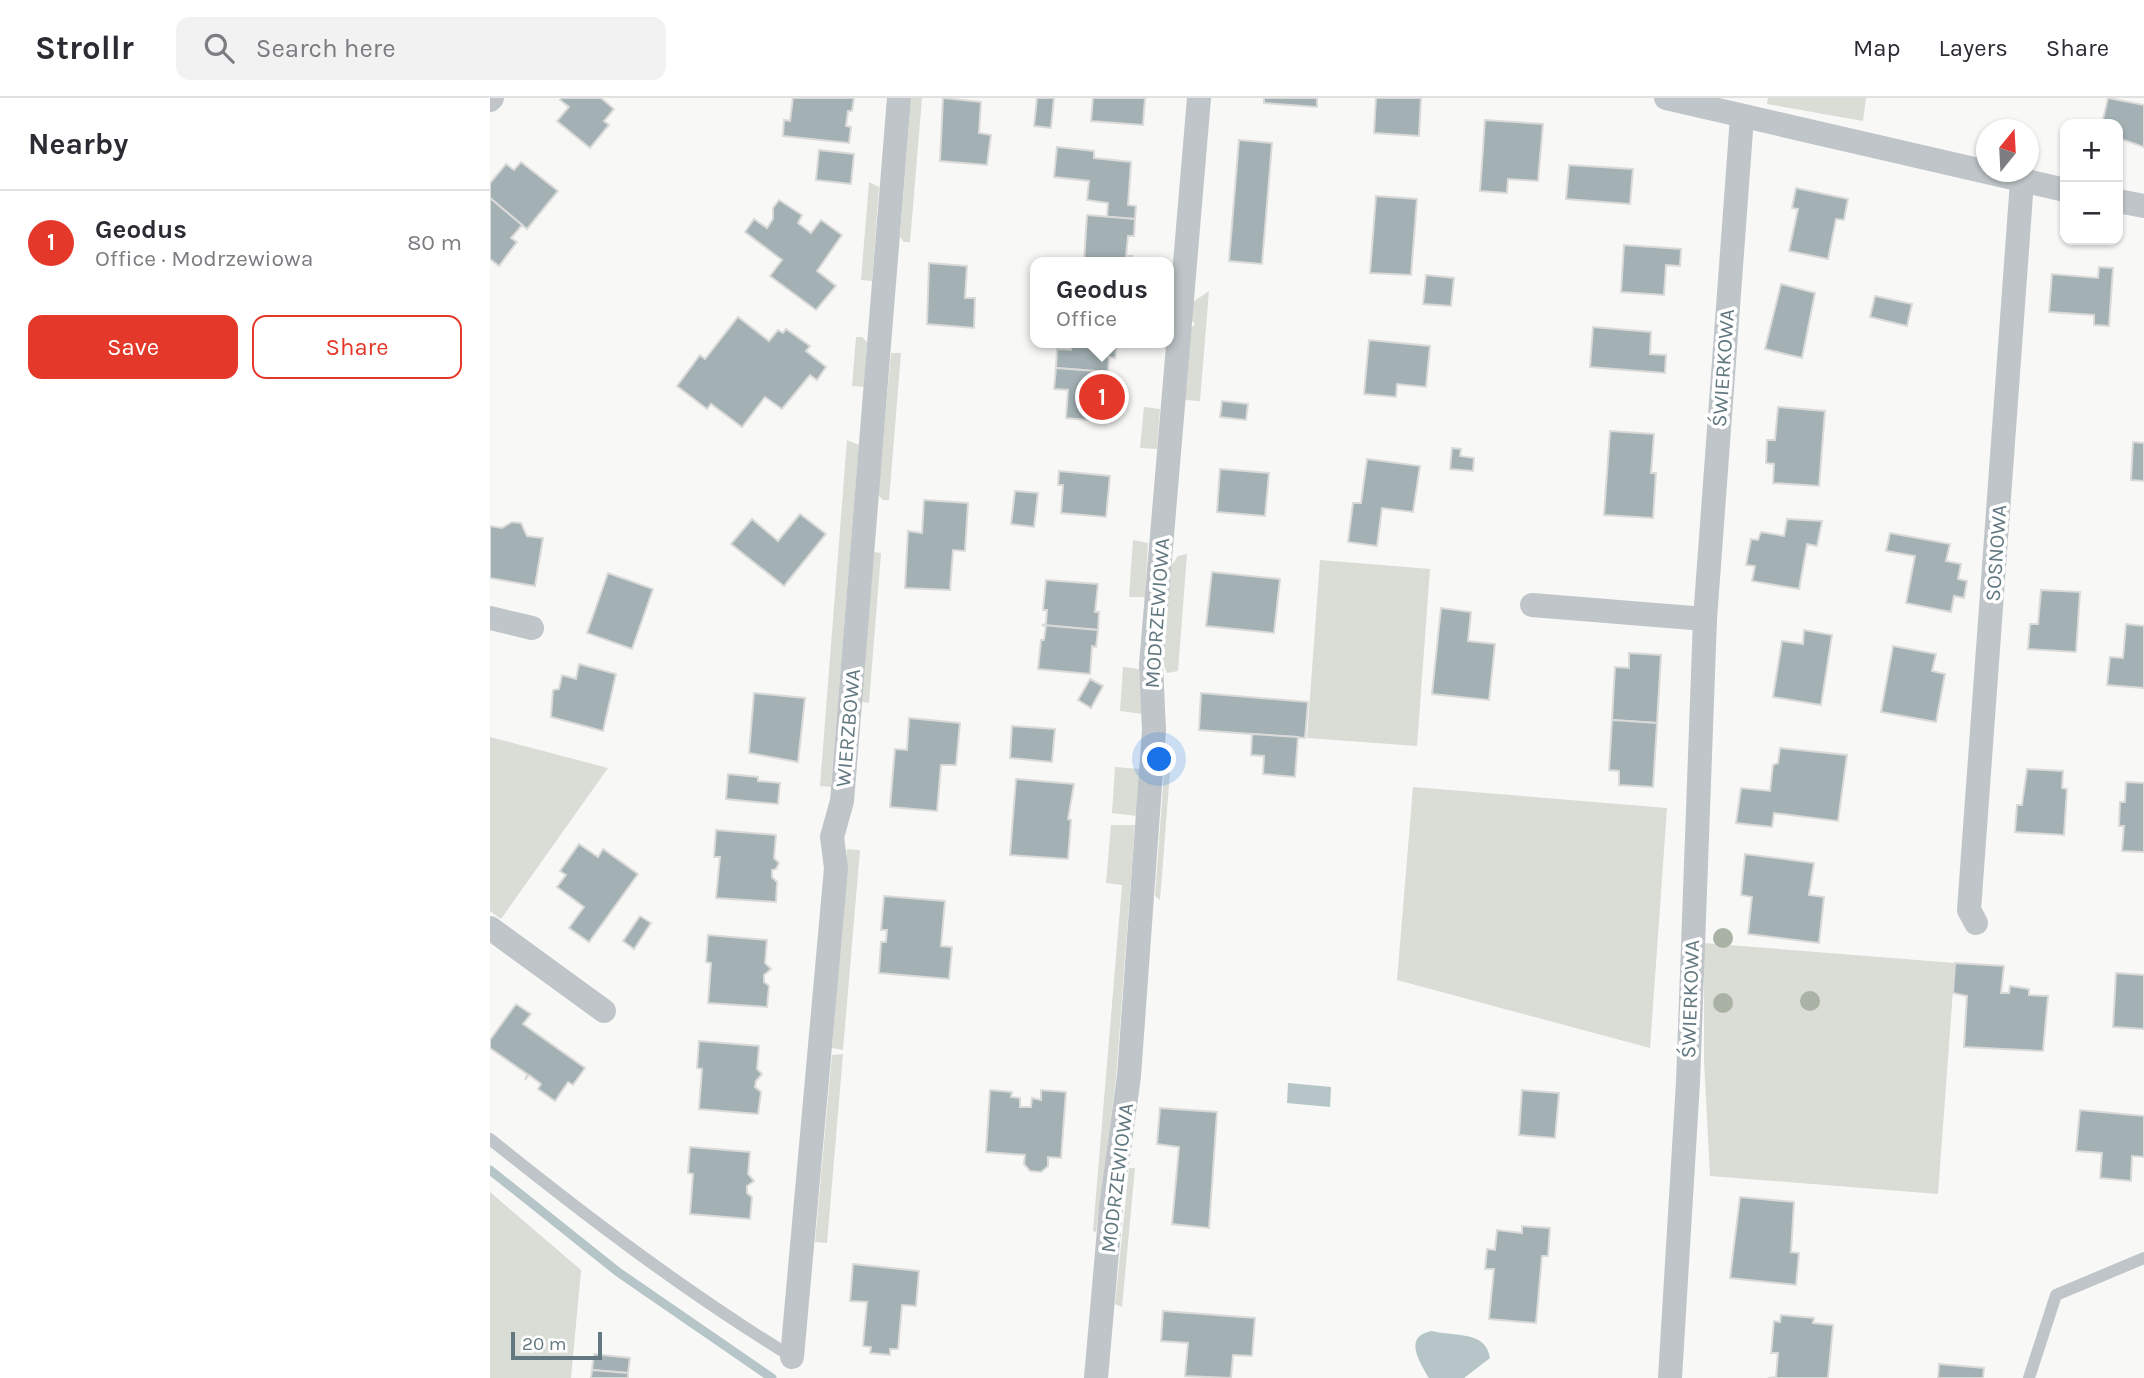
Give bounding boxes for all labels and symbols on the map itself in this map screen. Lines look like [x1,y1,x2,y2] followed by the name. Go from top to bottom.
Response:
[1976,119,2039,182] north arrow
[1707,308,1739,428] street label: ŚWIERKOWA
[1079,371,1125,423] pin: 1
[1981,504,2011,602] street label: SOSNOWA
[1140,537,1174,689] street label: MODRZEWIOWA
[831,668,865,788] street label: WIERZBOWA
[1142,742,1176,776] your location
[1676,939,1704,1059] street label: ŚWIERKOWA
[1096,1102,1138,1254] street label: MODRZEWIOWA
[511,1329,602,1361] scale bar

